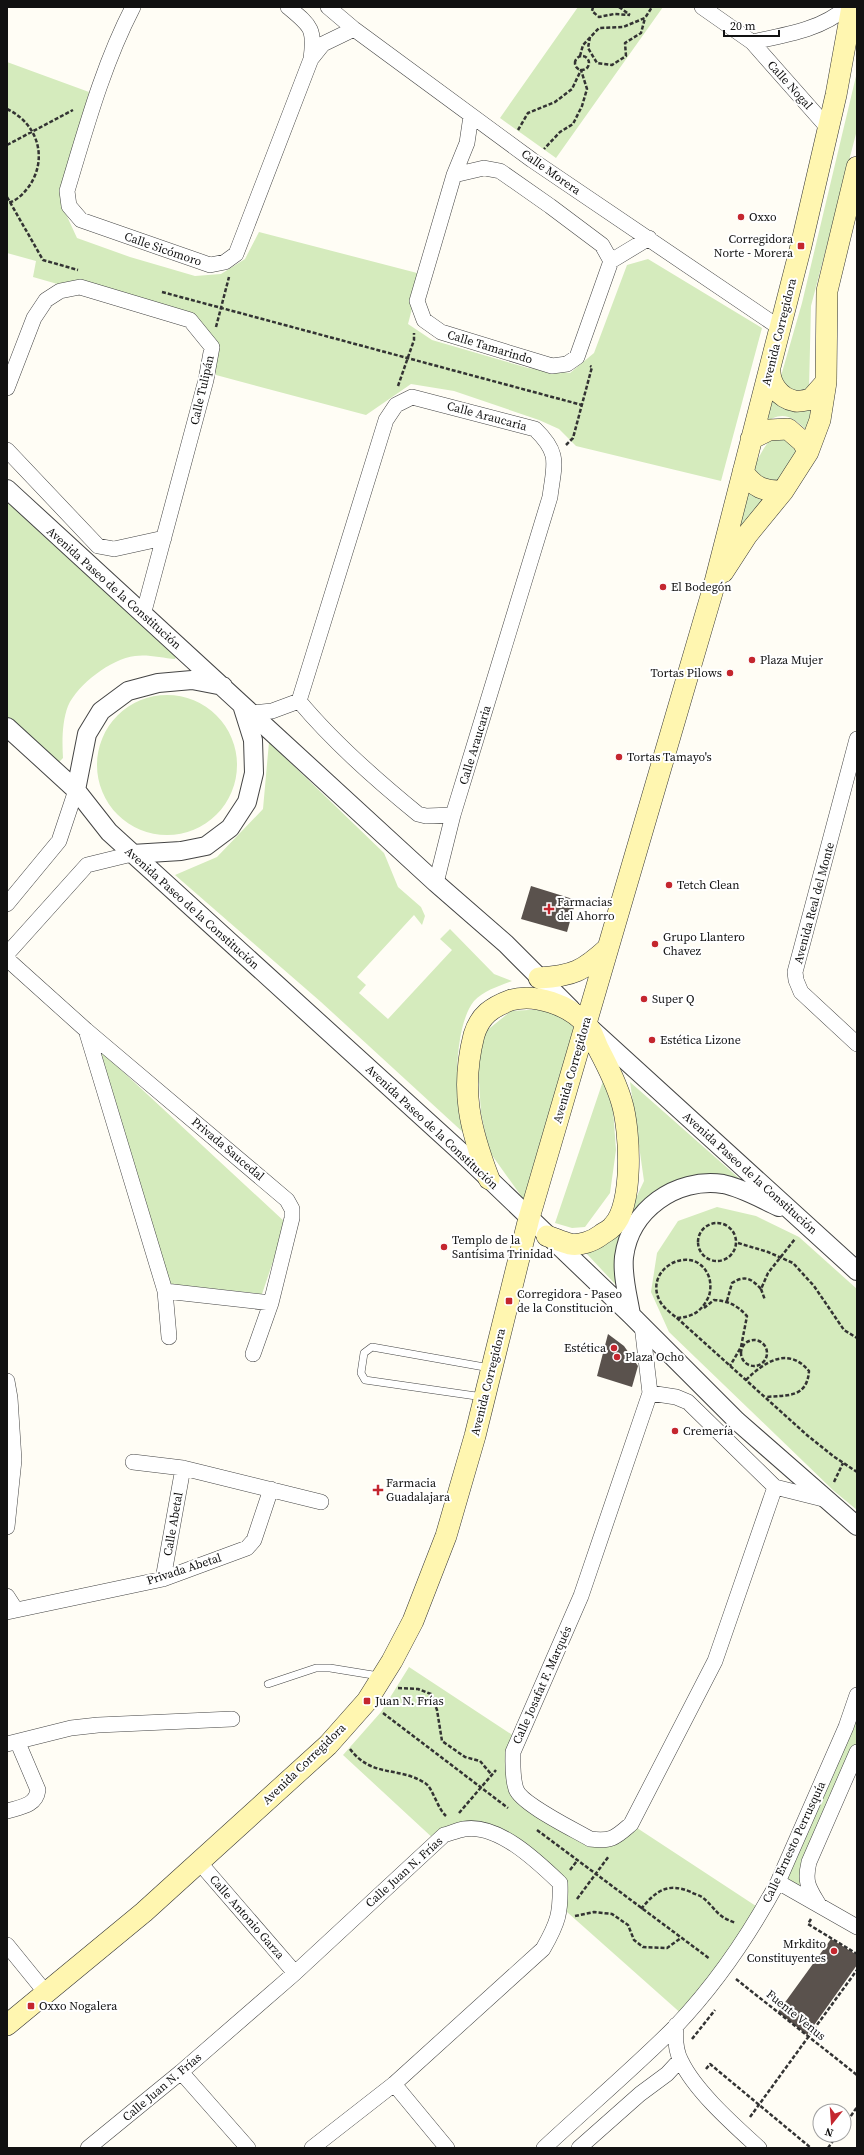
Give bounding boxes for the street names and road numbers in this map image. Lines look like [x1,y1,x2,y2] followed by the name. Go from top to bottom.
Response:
[764,57,817,113] street label: Calle Nogal
[518,146,585,199] street label: Calle Morera
[122,228,204,270] street label: Calle Sicómoro
[758,276,800,387] street label: Avenida Corregidora
[445,326,535,368] street label: Calle Tamarindo
[186,354,218,426] street label: Calle Tulipán
[445,398,530,435] street label: Calle Araucaria
[43,523,185,653] street label: Avenida Paseo de la Constitución
[455,702,495,787] street label: Calle Araucaria
[790,840,838,966] street label: Avenida Real del Monte
[121,843,263,973] street label: Avenida Paseo de la Constitución
[549,1014,595,1125] street label: Avenida Corregidora
[362,1061,502,1193] street label: Avenida Paseo de la Constitución
[679,1108,821,1238] street label: Avenida Paseo de la Constitución
[188,1114,268,1184] street label: Privada Saucedal
[467,1326,509,1437] street label: Avenida Corregidora
[160,1491,187,1557] street label: Calle Abetal
[145,1549,224,1589] street label: Privada Abetal
[509,1623,575,1747] street label: Calle Josafat F. Marqués
[259,1719,350,1808] street label: Avenida Corregidora
[759,1778,830,1905] street label: Calle Ernesto Perrusquía
[362,1833,446,1911] street label: Calle Juan N. Frías
[206,1872,289,1963] street label: Calle Antonio Garza
[763,1986,829,2044] street label: Fuente Venus
[119,2049,205,2125] street label: Calle Juan N. Frías

